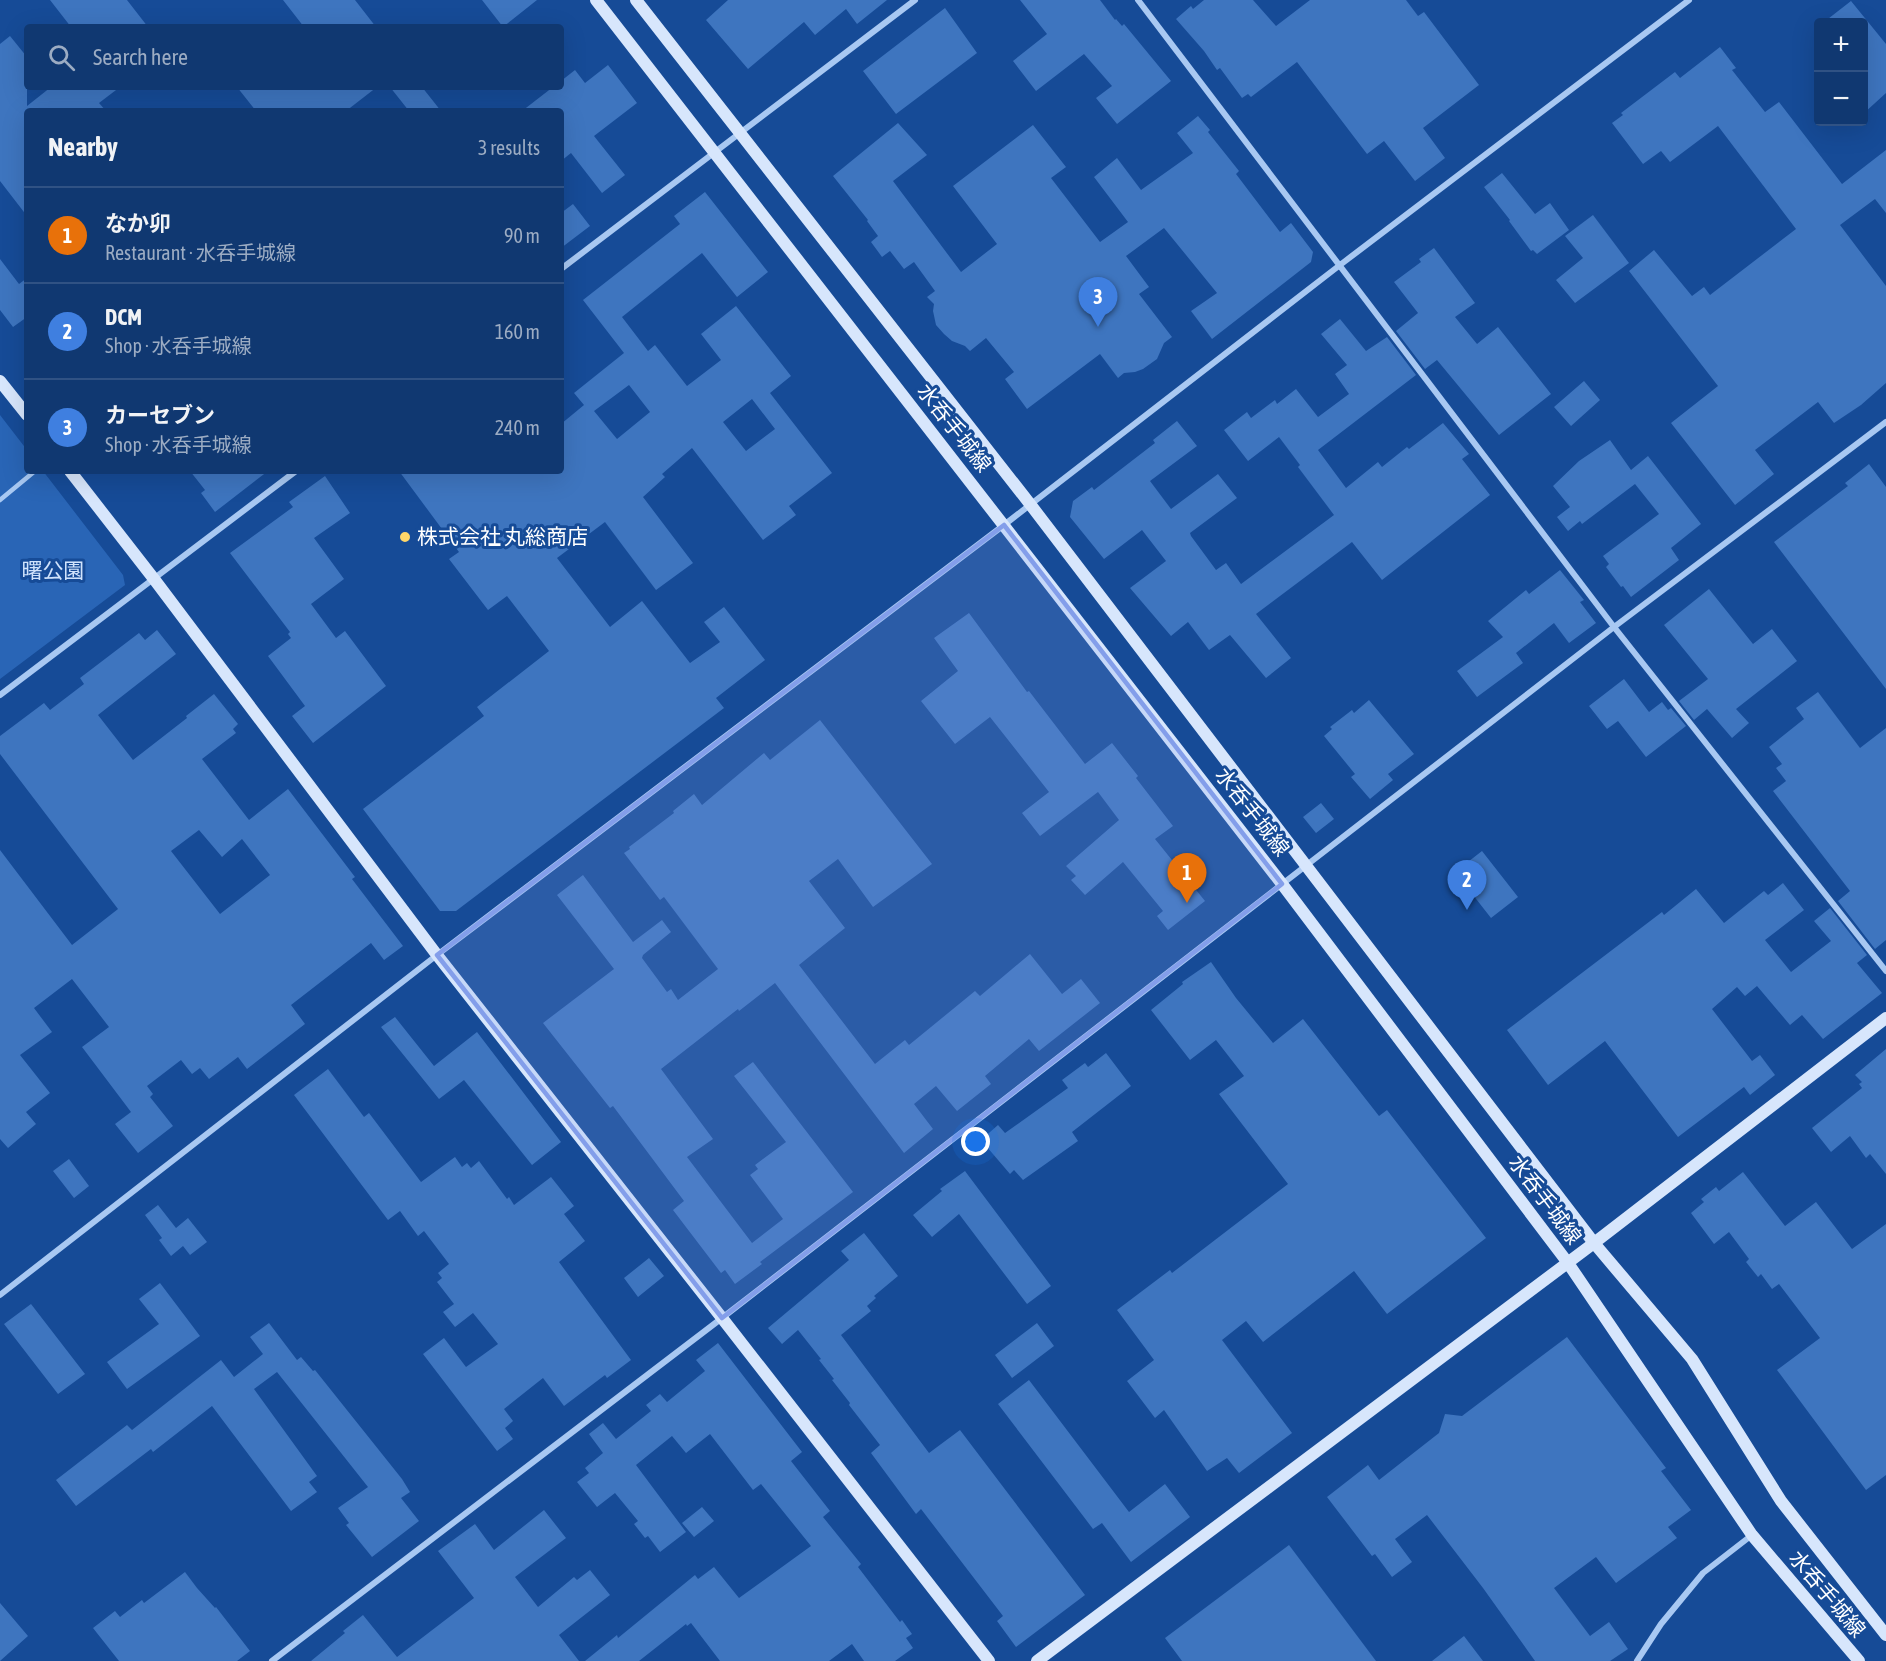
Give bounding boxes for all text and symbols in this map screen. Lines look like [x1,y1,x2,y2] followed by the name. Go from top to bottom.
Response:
[1814,18,1868,126] map controls
[1814,18,1868,72] button: +
[24,24,564,90] search box
[45,41,78,74] icon: search
[93,44,188,70] text: Search here
[1814,72,1868,126] button: −
[48,132,118,162] text: Nearby
[478,136,540,159] text: 3 results
[105,210,171,236] text: なか卯
[63,224,72,247] text: 1
[504,224,540,247] text: 90 m
[105,241,296,264] text: Restaurant · 水呑手城線
[1078,278,1118,327] pin: 3
[105,304,142,330] text: DCM
[63,320,72,343] text: 2
[495,320,540,343] text: 160 m
[105,334,252,357] text: Shop · 水呑手城線
[913,379,997,476] street label: 水呑手城線
[105,402,215,428] text: カーセブン
[63,416,72,439] text: 3
[495,416,540,439] text: 240 m
[105,433,252,456] text: Shop · 水呑手城線
[417,524,588,548] place label: 株式会社 丸総商店
[398,530,412,544] marker: 株式会社 丸総商店
[22,558,85,582] park label: 曙公園
[1211,763,1295,860] street label: 水呑手城線
[1168,854,1206,903] pin: 1
[1448,860,1486,910] pin: 2
[961,1127,990,1156] your location
[1505,1150,1587,1249] street label: 水呑手城線
[1785,1545,1871,1641] street label: 水呑手城線

